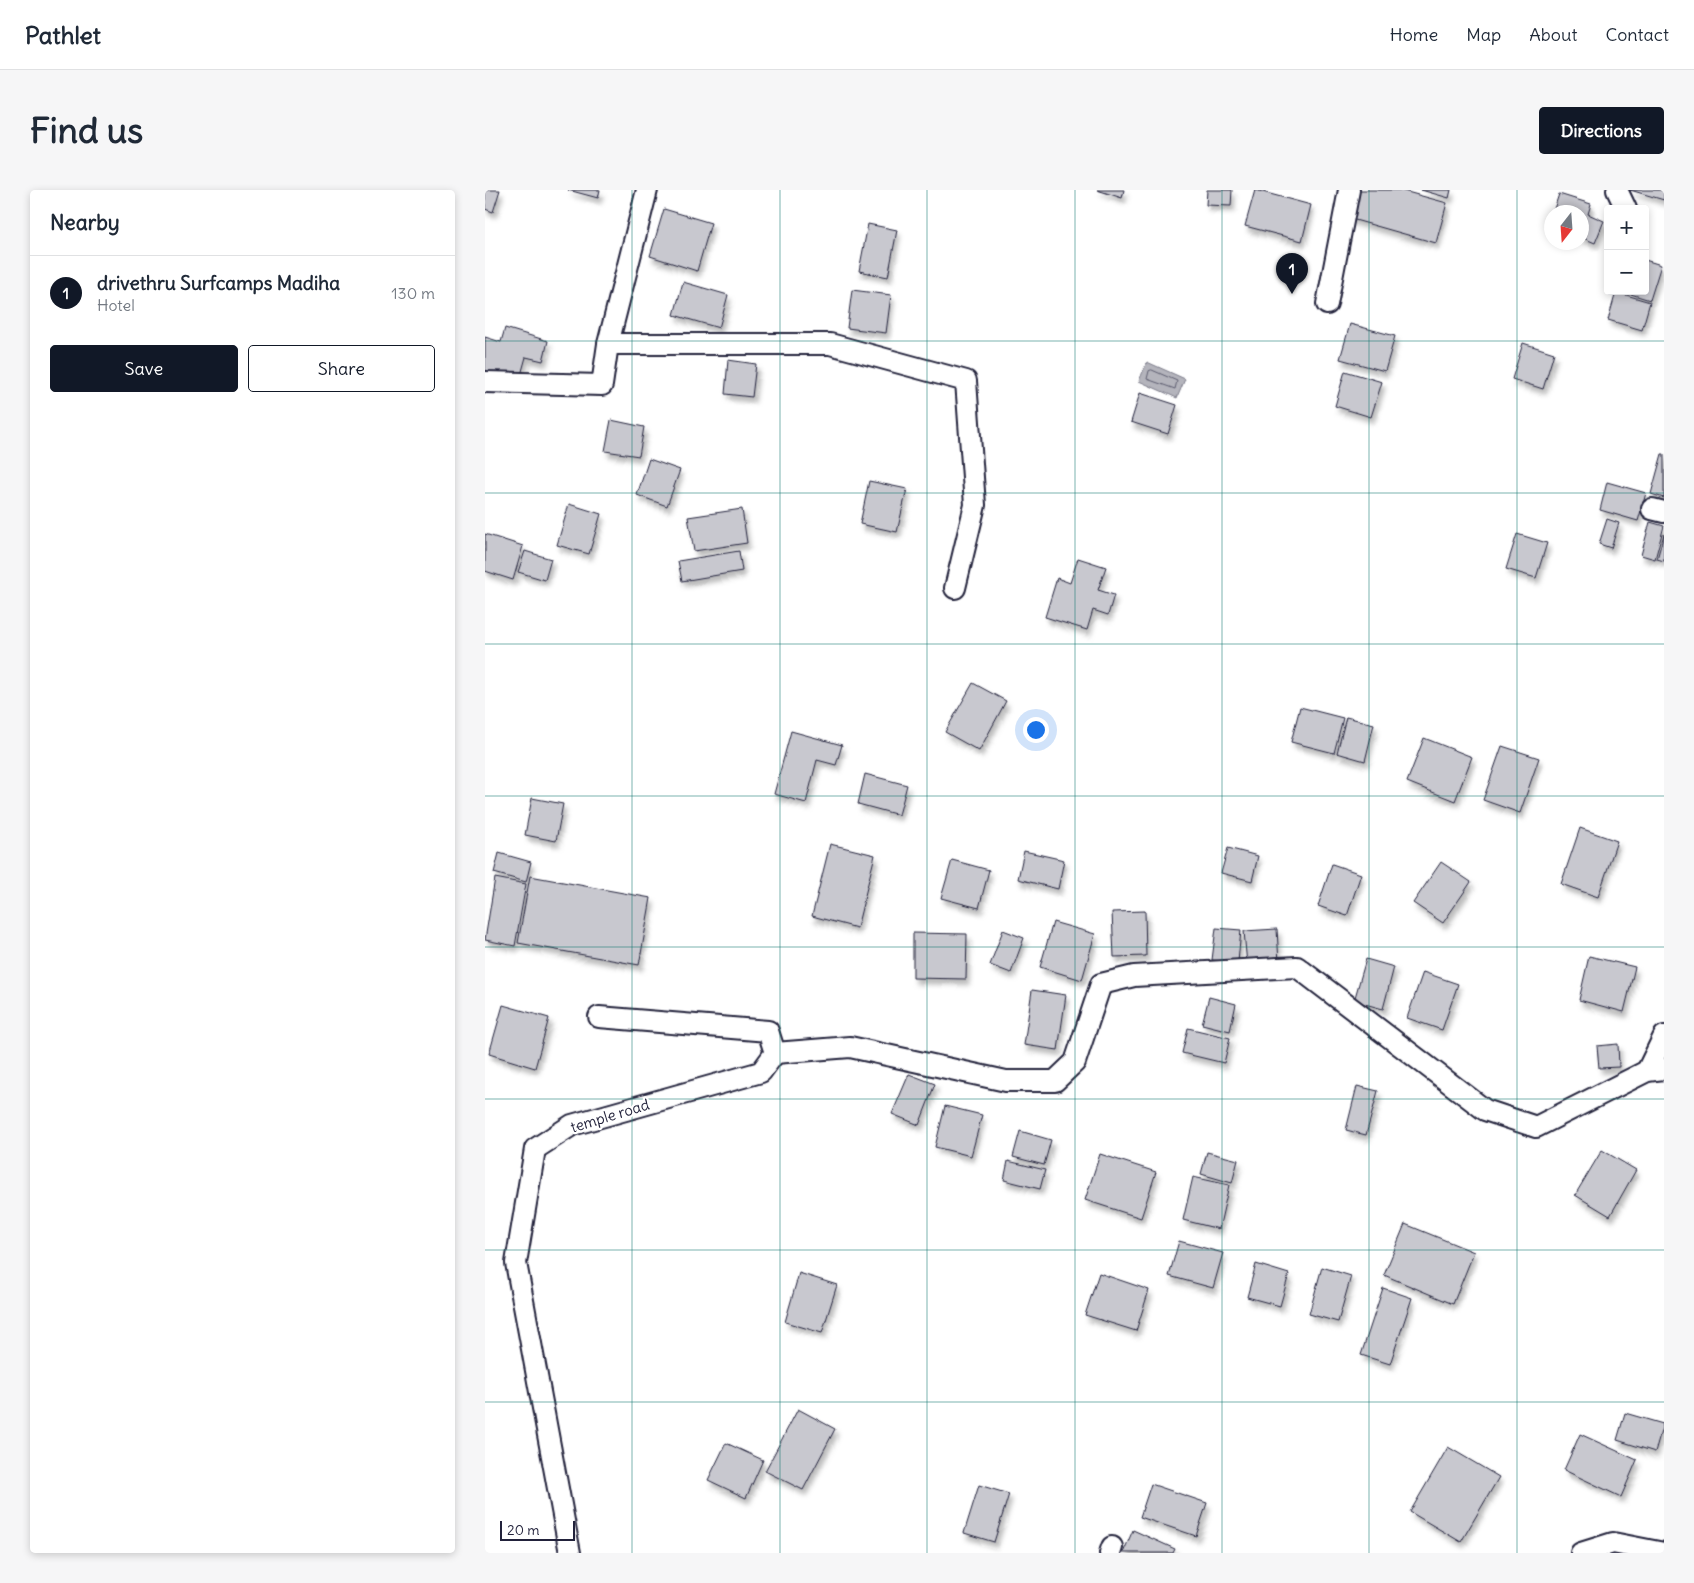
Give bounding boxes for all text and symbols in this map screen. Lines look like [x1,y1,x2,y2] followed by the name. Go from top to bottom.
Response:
[25,20,101,50] text: Pathlet
[1390,23,1438,46] text: Home
[1466,23,1501,46] text: Map
[1529,23,1577,46] text: About
[1605,23,1669,46] text: Contact
[1539,107,1664,154] button: Directions
[30,108,143,152] text: Find us
[1544,205,1589,250] north arrow
[1604,205,1649,295] map controls
[1604,205,1649,250] button: +
[50,209,120,236] text: Nearby
[1604,250,1649,295] button: −
[1276,253,1308,294] pin: 1
[97,271,340,295] text: drivethru Surfcamps Madiha
[63,283,69,303] text: 1
[391,283,435,303] text: 130 m
[97,295,135,315] text: Hotel
[50,345,238,392] button: Save
[248,345,435,392] button: Share
[1023,717,1049,743] your location
[568,1094,652,1137] street label: temple road
[500,1518,575,1541] scale bar
[507,1521,540,1539] text: 20 m

